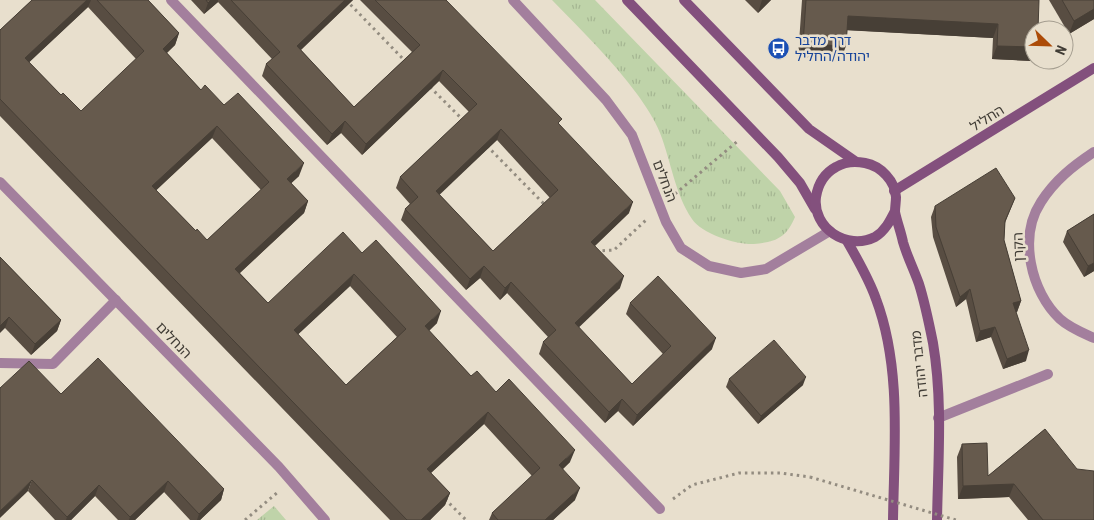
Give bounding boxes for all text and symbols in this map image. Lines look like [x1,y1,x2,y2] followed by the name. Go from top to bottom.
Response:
[1024,20,1074,70] north arrow
[795,32,870,64] place label: דרך מדבר יהודה/החליל
[767,36,791,60] bus stop icon: דרך מדבר יהודה/החליל
[1052,43,1070,57] text: N
[967,101,1007,135] street label: החליל
[650,158,680,204] street label: הנחלים
[1009,232,1027,262] street label: הקרן
[153,319,195,361] street label: הנחלים
[908,330,930,398] street label: מדבר יהודה

